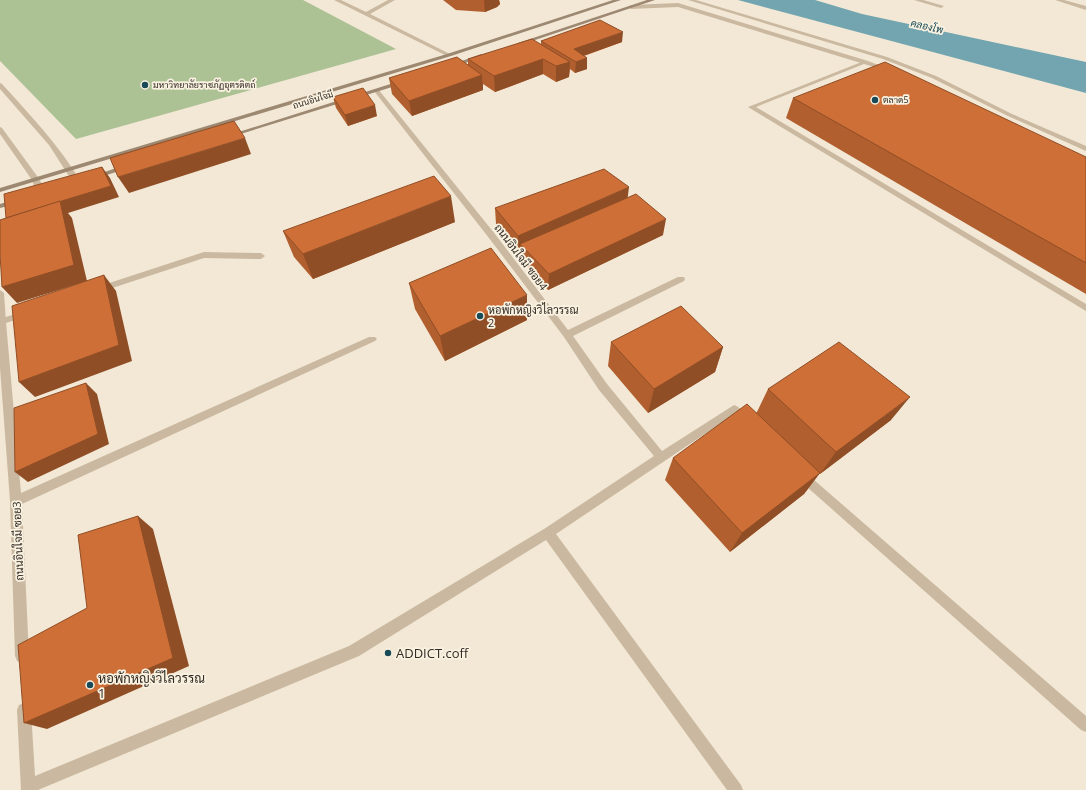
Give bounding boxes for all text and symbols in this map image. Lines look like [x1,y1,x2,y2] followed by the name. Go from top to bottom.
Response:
[909,15,946,37] water label: คลองโพ
[153,78,255,91] place label: มหาวิทยาลัยราชภัฏอุตรดิตถ์
[140,80,150,90] marker: มหาวิทยาลัยราชภัฏอุตรดิตถ์
[291,87,335,112] street label: ถนนอินใจมี
[883,93,909,106] place label: ตลาด5
[870,95,880,105] marker: ตลาด5
[491,220,552,294] street label: ถนนอินใจมี ซอย4
[488,302,579,330] place label: หอพักหญิงวิไลวรรณ 2
[475,311,485,321] marker: หอพักหญิงวิไลวรรณ 2
[9,501,26,581] street label: ถนนอินใจมี ซอย3
[396,644,470,662] place label: ADDICT.coff
[383,648,393,658] marker: ADDICT.coff
[98,669,205,702] place label: หอพักหญิงวิไลวรรณ 1
[85,680,95,690] marker: หอพักหญิงวิไลวรรณ 1

